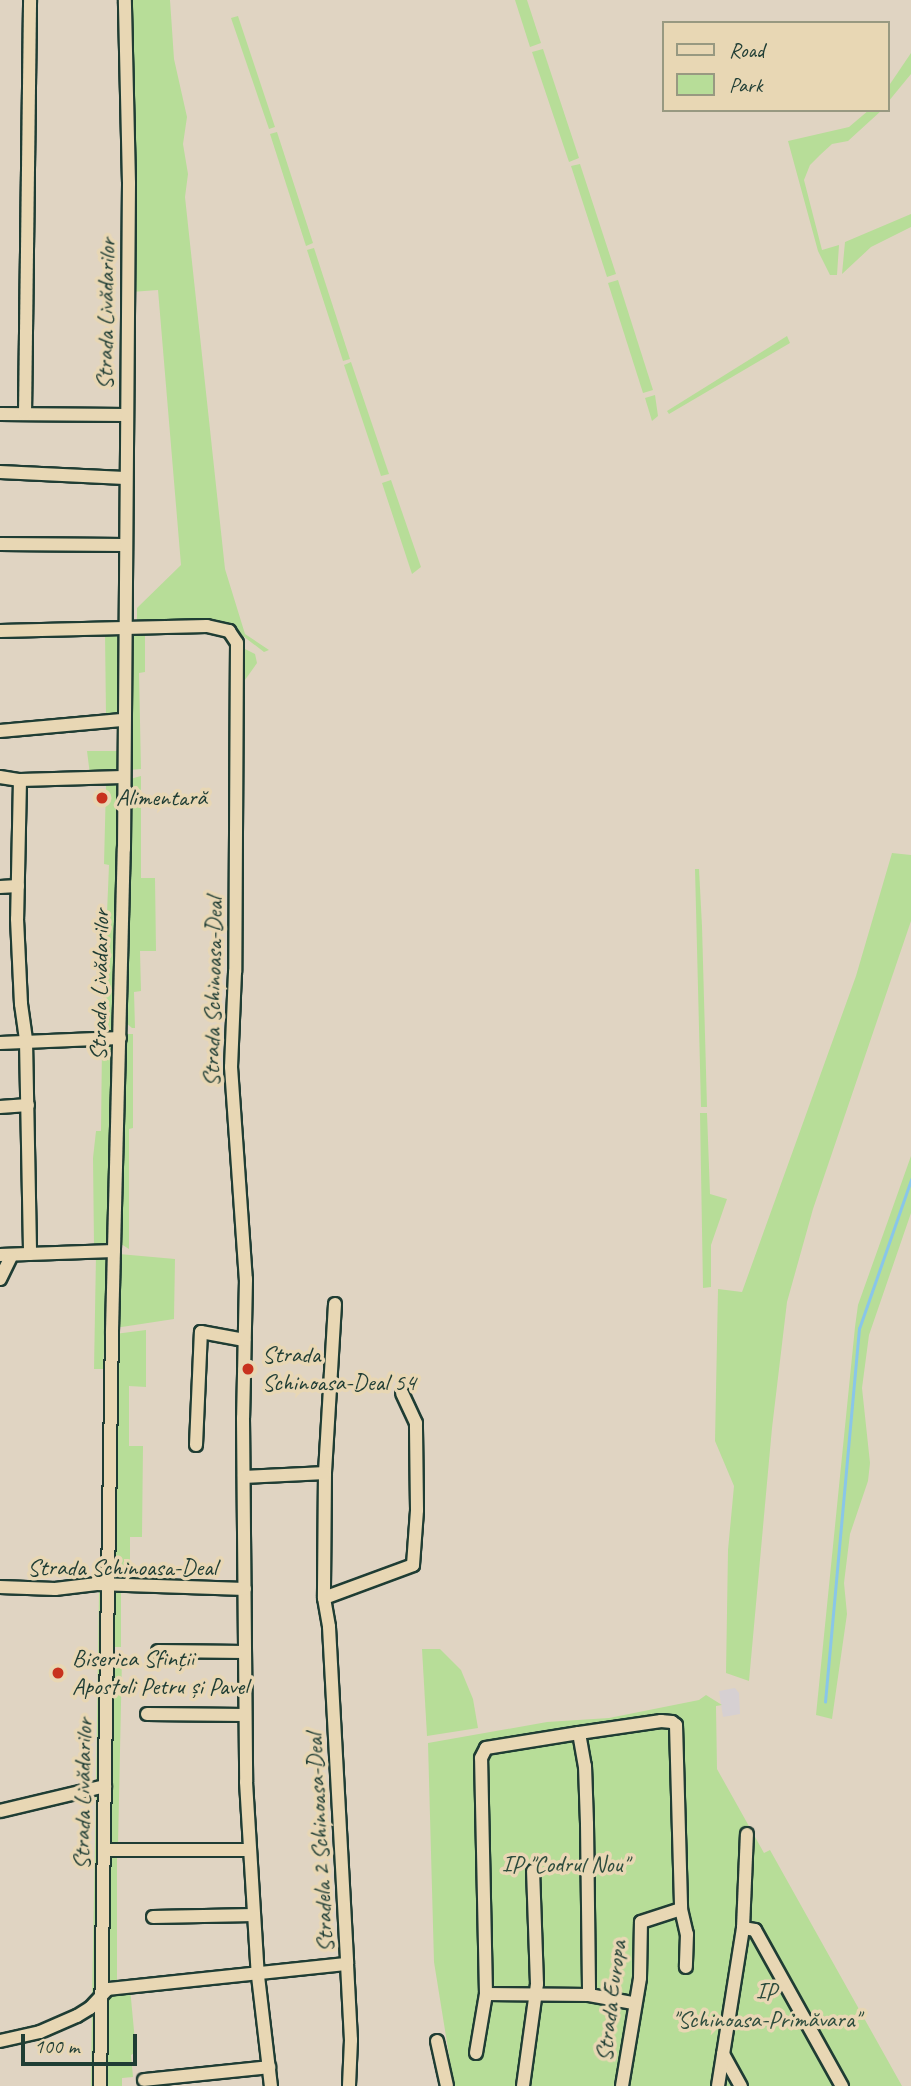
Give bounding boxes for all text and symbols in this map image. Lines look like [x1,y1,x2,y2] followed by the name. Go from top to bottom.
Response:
[662,21,890,112] legend
[729,37,764,63] text: Road
[729,72,762,98] text: Park
[90,238,122,390] street label: Strada Livădarilor
[116,784,207,812] place label: Alimentară
[94,790,110,806] marker: Alimentară
[197,897,229,1087] street label: Strada Schinoasa-Deal
[84,909,116,1061] street label: Strada Livădarilor
[262,1341,416,1397] place label: Strada Schinoasa-Deal 54
[240,1361,256,1377] marker: Strada Schinoasa-Deal 54
[27,1554,217,1582] street label: Strada Schinoasa-Deal
[72,1645,249,1701] place label: Biserica Sfinții Apostoli Petru și Pavel
[50,1665,66,1681] marker: Biserica Sfinții Apostoli Petru și Pavel
[67,1718,99,1870] street label: Strada Livădarilor
[300,1733,340,1953] street label: Stradela 2 Schinoasa-Deal
[502,1851,628,1879] park label: IP "Codrul Nou"
[589,1939,633,2063] street label: Strada Europa
[672,1978,860,2034] park label: IP "Schinoasa-Primăvara"
[24,2020,140,2064] scale bar
[34,2033,79,2059] text: 100 m

